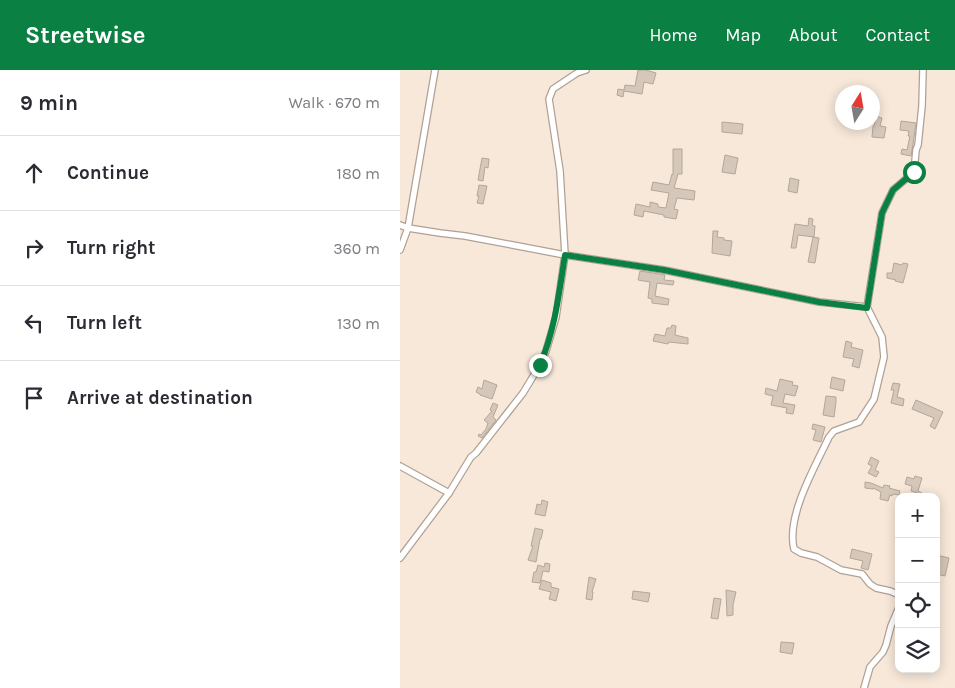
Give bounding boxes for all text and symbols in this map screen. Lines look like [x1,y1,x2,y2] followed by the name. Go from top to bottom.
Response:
[25,21,146,49] text: Streetwise
[649,24,697,46] text: Home
[725,24,761,46] text: Map
[789,24,838,46] text: About
[866,24,930,46] text: Contact
[835,85,880,130] north arrow
[20,91,78,115] text: 9 min
[289,93,380,112] text: Walk · 670 m
[20,159,48,187] icon: ahead
[903,161,926,184] route start
[67,162,149,184] text: Continue
[337,164,380,183] text: 180 m
[20,234,48,262] icon: right
[67,237,156,259] text: Turn right
[333,239,380,258] text: 360 m
[20,309,48,337] icon: left
[67,312,142,334] text: Turn left
[337,314,380,333] text: 130 m
[529,354,552,377] route end
[20,384,48,412] icon: arrive
[67,387,253,409] text: Arrive at destination
[895,493,940,673] map controls
[895,493,940,538] button: +
[895,538,940,583] button: −
[895,583,940,628] button: locate
[895,628,940,673] button: layers

